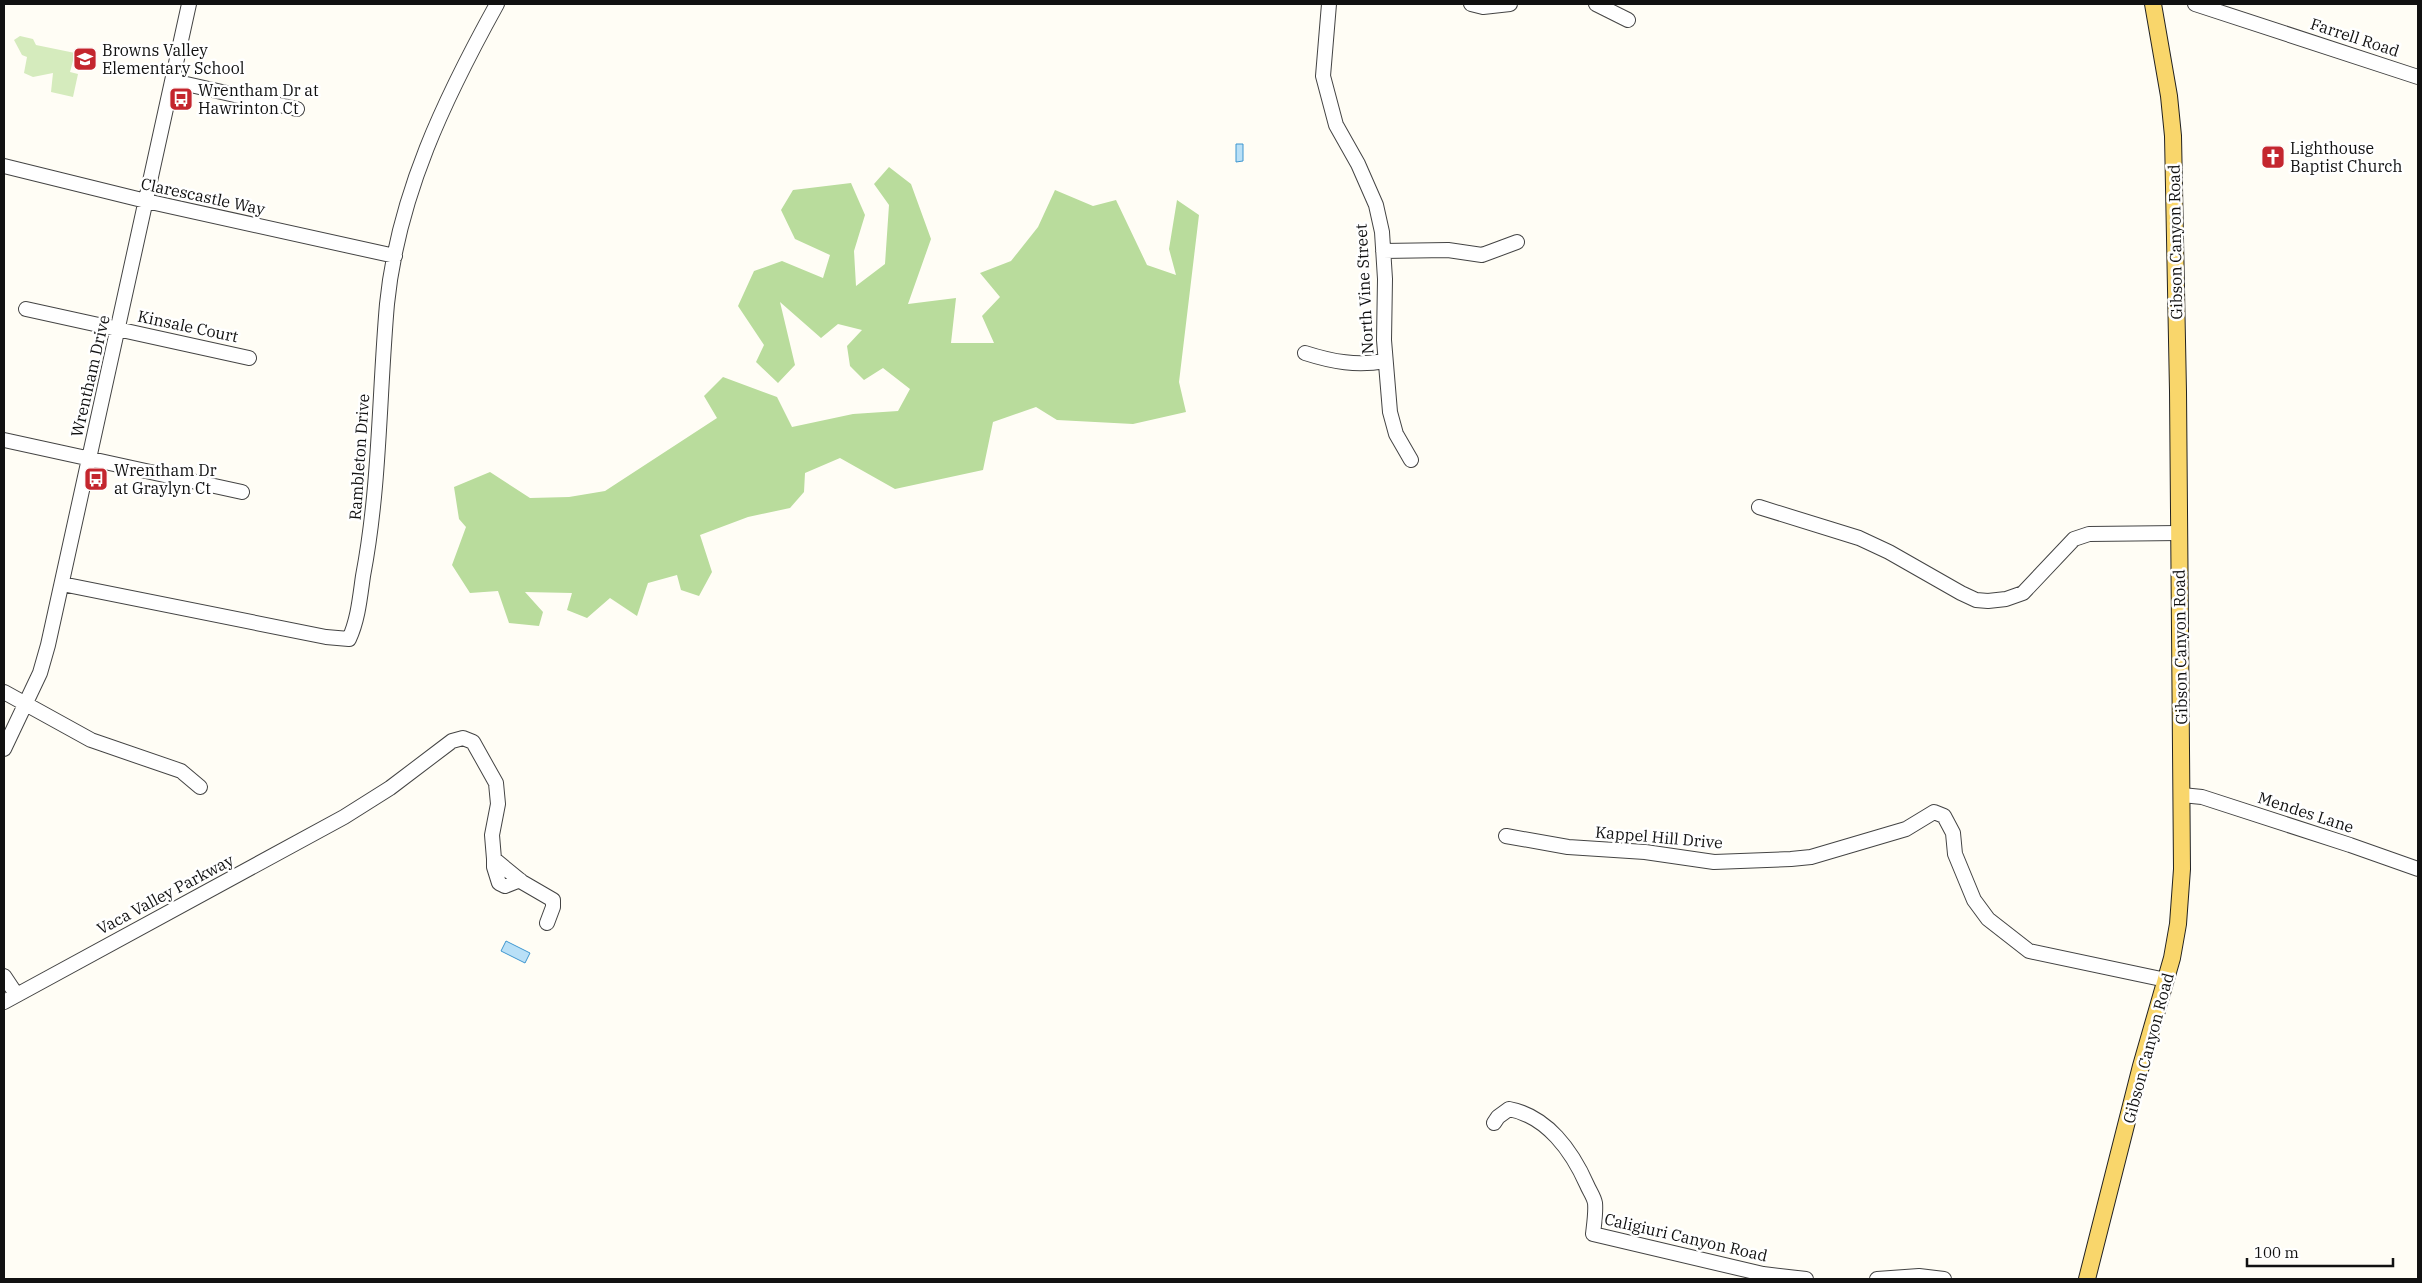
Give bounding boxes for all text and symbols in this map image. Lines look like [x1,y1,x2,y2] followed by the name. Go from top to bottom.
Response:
[2308,13,2402,61] street label: Farrell Road
[102,40,245,78] place label: Browns Valley Elementary School
[72,46,98,72] school or university icon: Browns Valley Elementary School
[198,80,319,118] place label: Wrentham Dr at Hawrinton Ct
[168,86,194,112] bus stop icon: Wrentham Dr at Hawrinton Ct
[2290,138,2403,176] place label: Lighthouse Baptist Church
[2260,144,2286,170] church icon: Lighthouse Baptist Church
[2164,164,2186,320] street label: Gibson Canyon Road
[139,173,267,219] street label: Clarescastle Way
[1351,223,1377,355] street label: North Vine Street
[136,306,240,346] street label: Kinsale Court
[66,313,114,439] street label: Wrentham Drive
[345,393,373,521] street label: Rambleton Drive
[114,460,217,498] place label: Wrentham Dr at Graylyn Ct
[83,466,109,492] bus stop icon: Wrentham Dr at Graylyn Ct
[2169,569,2191,725] street label: Gibson Canyon Road
[2256,787,2356,837] street label: Mendes Lane
[1594,821,1724,853] street label: Kappel Hill Drive
[93,849,237,939] street label: Vaca Valley Parkway
[2118,970,2178,1126] street label: Gibson Canyon Road
[1602,1208,1770,1266] street label: Caligiuri Canyon Road
[2247,1236,2393,1268] scale bar
[2254,1243,2299,1262] text: 100 m

